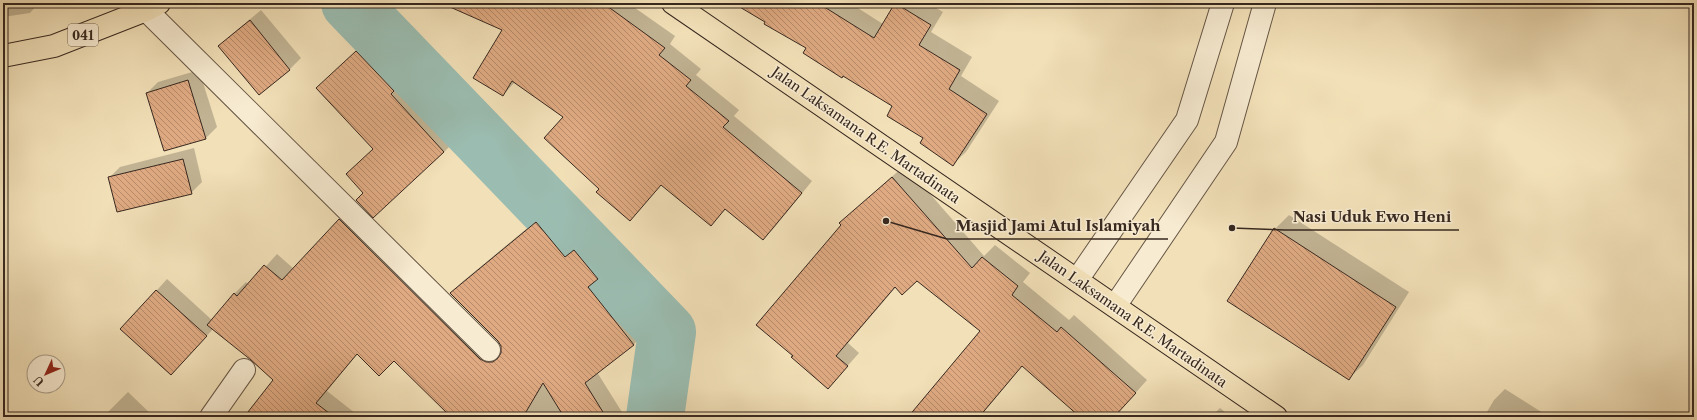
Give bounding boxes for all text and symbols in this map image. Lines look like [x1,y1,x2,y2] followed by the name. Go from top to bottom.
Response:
[68,24,98,46] road number: 041
[766,62,964,208] street label: Jalan Laksamana R.E. Martadinata
[1285,203,1459,230] callout: Nasi Uduk Ewo Heni
[1293,207,1452,226] text: Nasi Uduk Ewo Heni
[947,212,1168,239] callout: Masjid Jami Atul Islamiyah
[955,216,1161,235] text: Masjid Jami Atul Islamiyah
[1033,246,1231,392] street label: Jalan Laksamana R.E. Martadinata
[26,354,66,394] north arrow
[31,373,47,389] text: U

